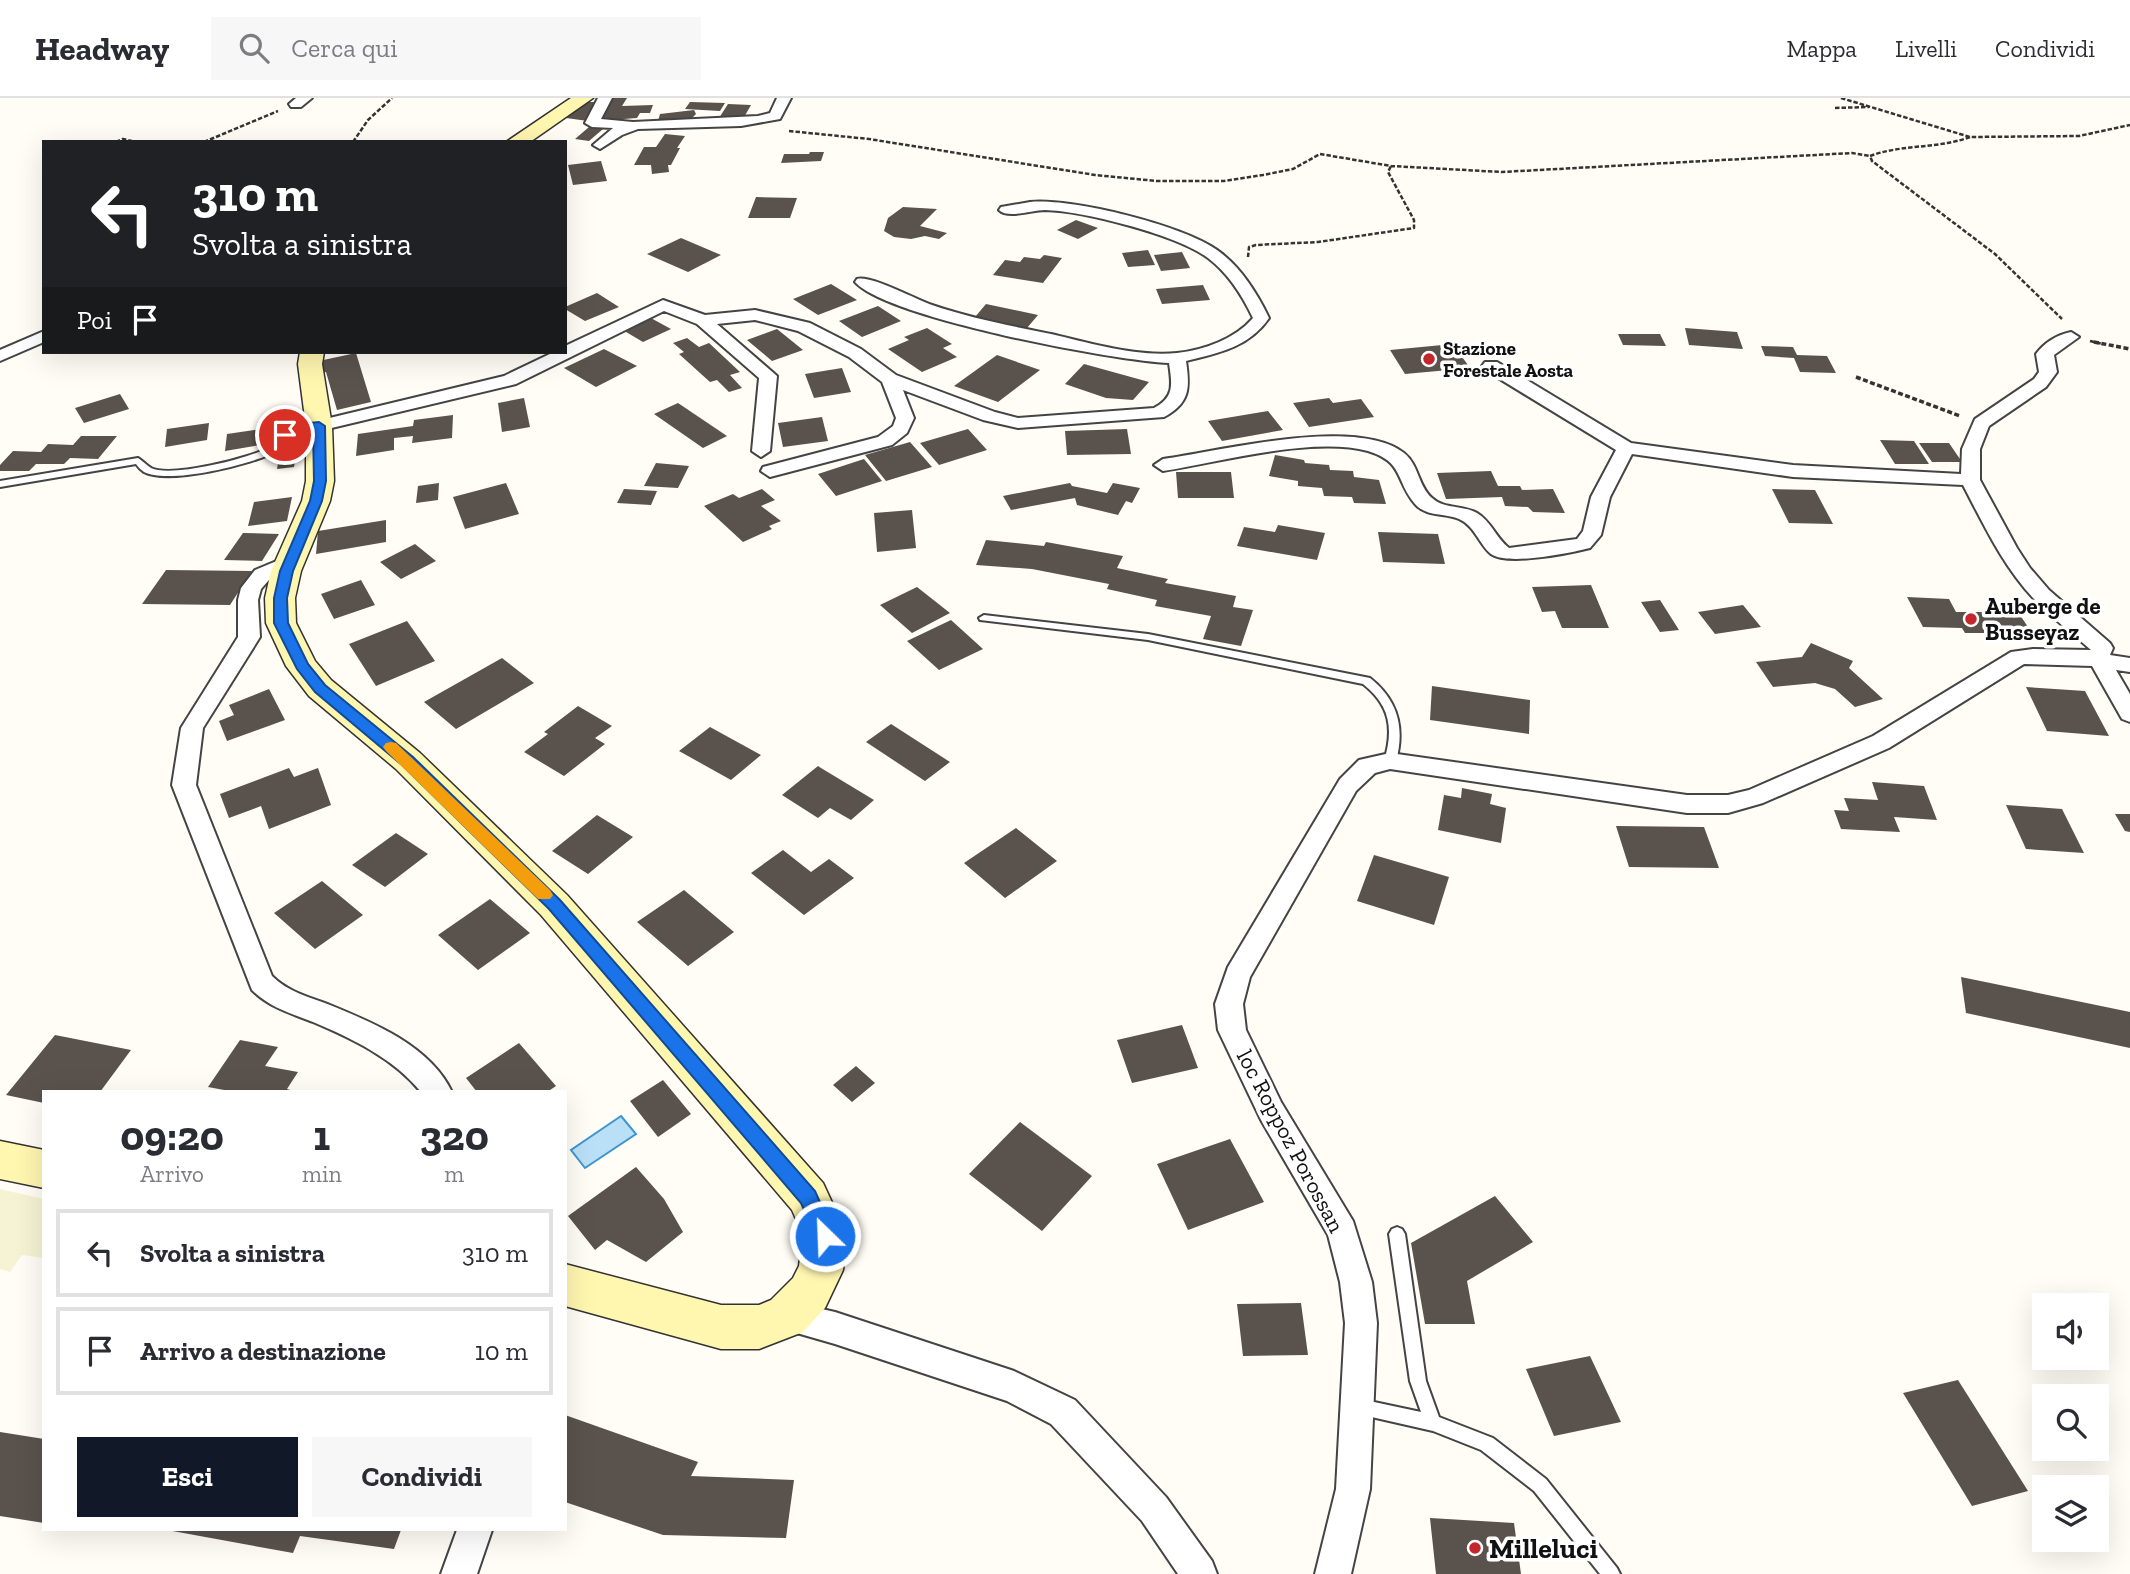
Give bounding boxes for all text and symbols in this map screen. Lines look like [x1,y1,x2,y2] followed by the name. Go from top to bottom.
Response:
[211,17,701,80] search box
[35,29,169,68] text: Headway
[235,29,273,67] icon: search
[291,32,397,64] text: Cerca qui
[1786,34,1857,63] text: Mappa
[1895,34,1957,63] text: Livelli
[1995,34,2095,63] text: Condividi
[192,165,318,224] text: 310 m
[77,168,168,259] icon: left
[192,225,412,263] text: Svolta a sinistra
[126,301,164,339] icon: arrive
[77,304,112,336] text: Poi
[1443,337,1574,382] place label: Stazione Forestale Aosta
[1421,351,1437,367] marker: Stazione Forestale Aosta
[255,405,315,465] pin
[266,416,304,454] icon: arrive
[1985,592,2101,646] place label: Auberge de Busseyaz
[1963,611,1979,627] marker: Auberge de Busseyaz
[1231,1045,1351,1237] street label: loc Roppoz Porossan
[120,1110,224,1161] text: 09:20
[313,1110,330,1161] text: 1
[420,1110,489,1161] text: 320
[140,1160,204,1188] text: Arrivo
[302,1160,342,1188] text: min
[444,1160,464,1188] text: m
[788,1199,862,1273] position arrow
[81,1234,119,1272] icon: left
[140,1237,325,1269] text: Svolta a sinistra
[462,1237,528,1269] text: 310 m
[2032,1293,2109,1552] map controls
[2032,1293,2109,1370] button: sound
[81,1332,119,1370] icon: arrive
[140,1335,386,1367] text: Arrivo a destinazione
[475,1335,528,1367] text: 10 m
[2032,1384,2109,1461] button: search
[77,1437,298,1517] button: Esci
[312,1437,532,1517] button: Condividi
[2032,1475,2109,1552] button: layers
[1489,1532,1598,1565] place label: Milleluci
[1467,1540,1483,1556] marker: Milleluci

